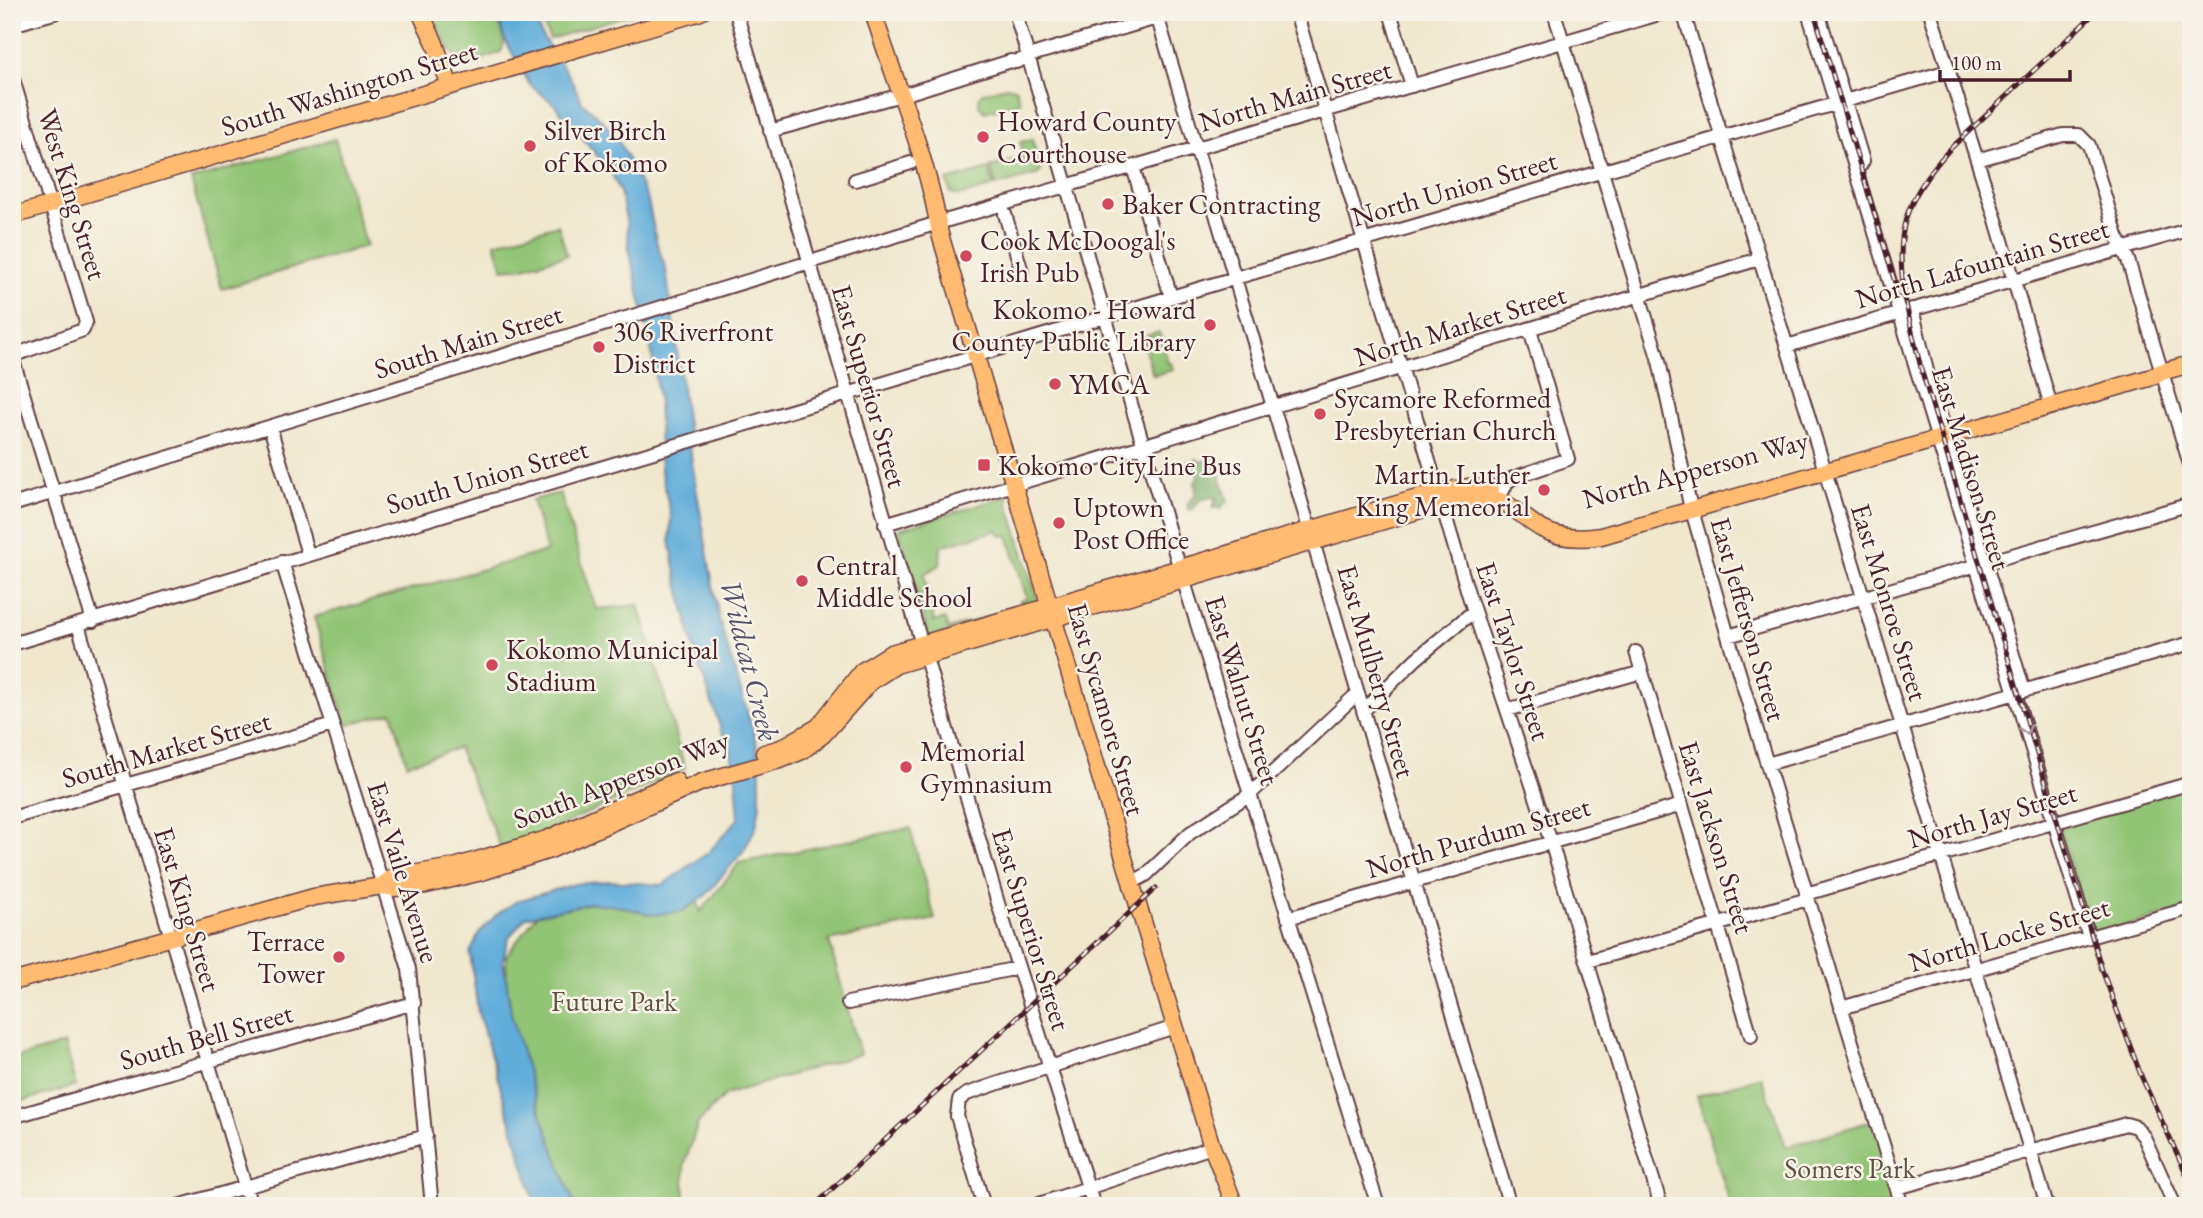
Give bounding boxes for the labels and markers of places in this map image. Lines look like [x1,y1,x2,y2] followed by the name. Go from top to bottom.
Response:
[997,103,1177,171] place label: Howard County Courthouse
[544,112,668,180] place label: Silver Birch of Kokomo
[975,129,991,145] marker: Howard County Courthouse
[522,138,538,154] marker: Silver Birch of Kokomo
[1122,186,1321,222] place label: Baker Contracting
[1100,196,1116,212] marker: Baker Contracting
[980,222,1176,290] place label: Cook McDoogal's Irish Pub
[958,248,974,264] marker: Cook McDoogal's Irish Pub
[952,291,1197,359] place label: Kokomo - Howard County Public Library
[613,313,773,381] place label: 306 Riverfront District
[1202,317,1218,333] marker: Kokomo - Howard County Public Library
[591,339,607,355] marker: 306 Riverfront District
[1069,366,1150,402] place label: YMCA
[1047,376,1063,392] marker: YMCA
[1334,380,1556,448] place label: Sycamore Reformed Presbyterian Church
[1312,406,1328,422] marker: Sycamore Reformed Presbyterian Church
[998,447,1241,483] place label: Kokomo CityLine Bus
[1356,456,1531,524] place label: Martin Luther King Memeorial
[976,457,992,473] marker: Kokomo CityLine Bus
[1536,482,1552,498] marker: Martin Luther King Memeorial
[1073,489,1189,557] place label: Uptown Post Office
[1051,515,1067,531] marker: Uptown Post Office
[816,547,973,615] place label: Central Middle School
[794,573,810,589] marker: Central Middle School
[506,631,719,699] place label: Kokomo Municipal Stadium
[484,657,500,673] marker: Kokomo Municipal Stadium
[920,733,1053,801] place label: Memorial Gymnasium
[898,759,914,775] marker: Memorial Gymnasium
[247,923,326,991] place label: Terrace Tower
[331,949,347,965] marker: Terrace Tower

